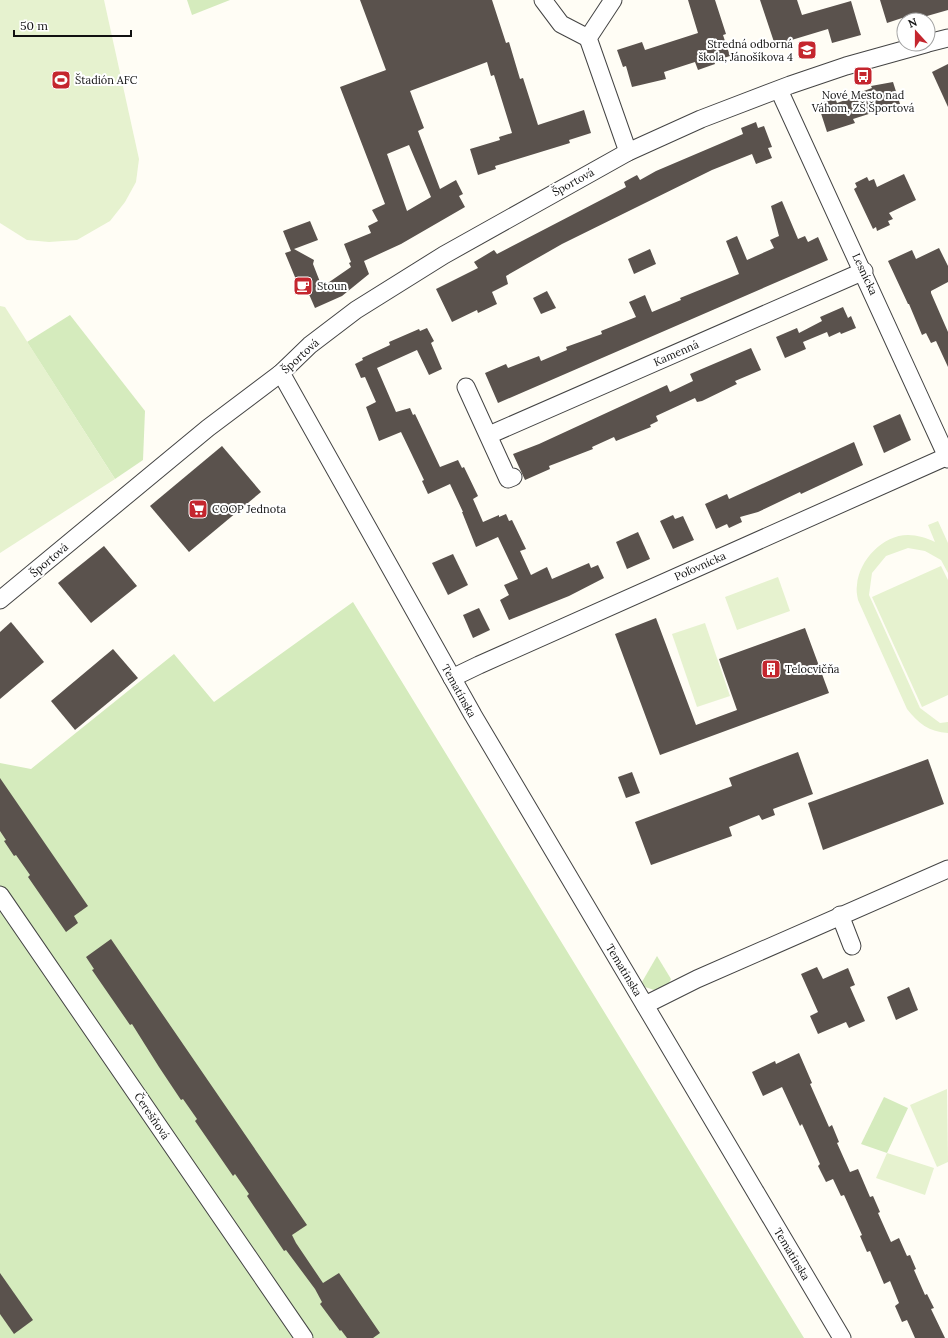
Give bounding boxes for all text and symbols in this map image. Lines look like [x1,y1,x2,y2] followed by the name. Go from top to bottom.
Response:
[14,12,131,38] scale bar
[896,12,936,52] north arrow
[906,14,919,31] text: N
[20,18,48,33] text: 50 m
[698,37,793,64] place label: Stredná odborná škola, Jánošíkova 4
[796,39,818,61] school or university icon: Stredná odborná škola, Jánošíkova 4
[852,65,874,87] bus stop icon: Nové Mesto nad Váhom, ZŠ Športová
[50,69,72,91] sports icon: Štadión AFC
[75,73,138,87] place label: Štadión AFC
[811,88,915,115] place label: Nové Mesto nad Váhom, ZŠ Športová
[550,165,597,199] street label: Športová
[849,251,881,297] street label: Lesnícka
[292,275,314,297] cafe icon: Stoun
[317,279,347,293] place label: Stoun
[278,335,322,377] street label: Športová
[651,337,701,369] street label: Kamenná
[187,498,209,520] supermarket icon: COOP Jednota
[212,502,286,516] place label: COOP Jednota
[27,540,71,580] street label: Športová
[672,548,728,584] street label: Poľovnícka
[760,658,782,680] building icon: Telocvičňa
[439,662,479,720] street label: Tematínska
[785,662,840,676] place label: Telocvičňa
[603,941,645,999] street label: Tematínska
[131,1090,173,1142] street label: Čerešňová
[771,1225,813,1283] street label: Tematínska

